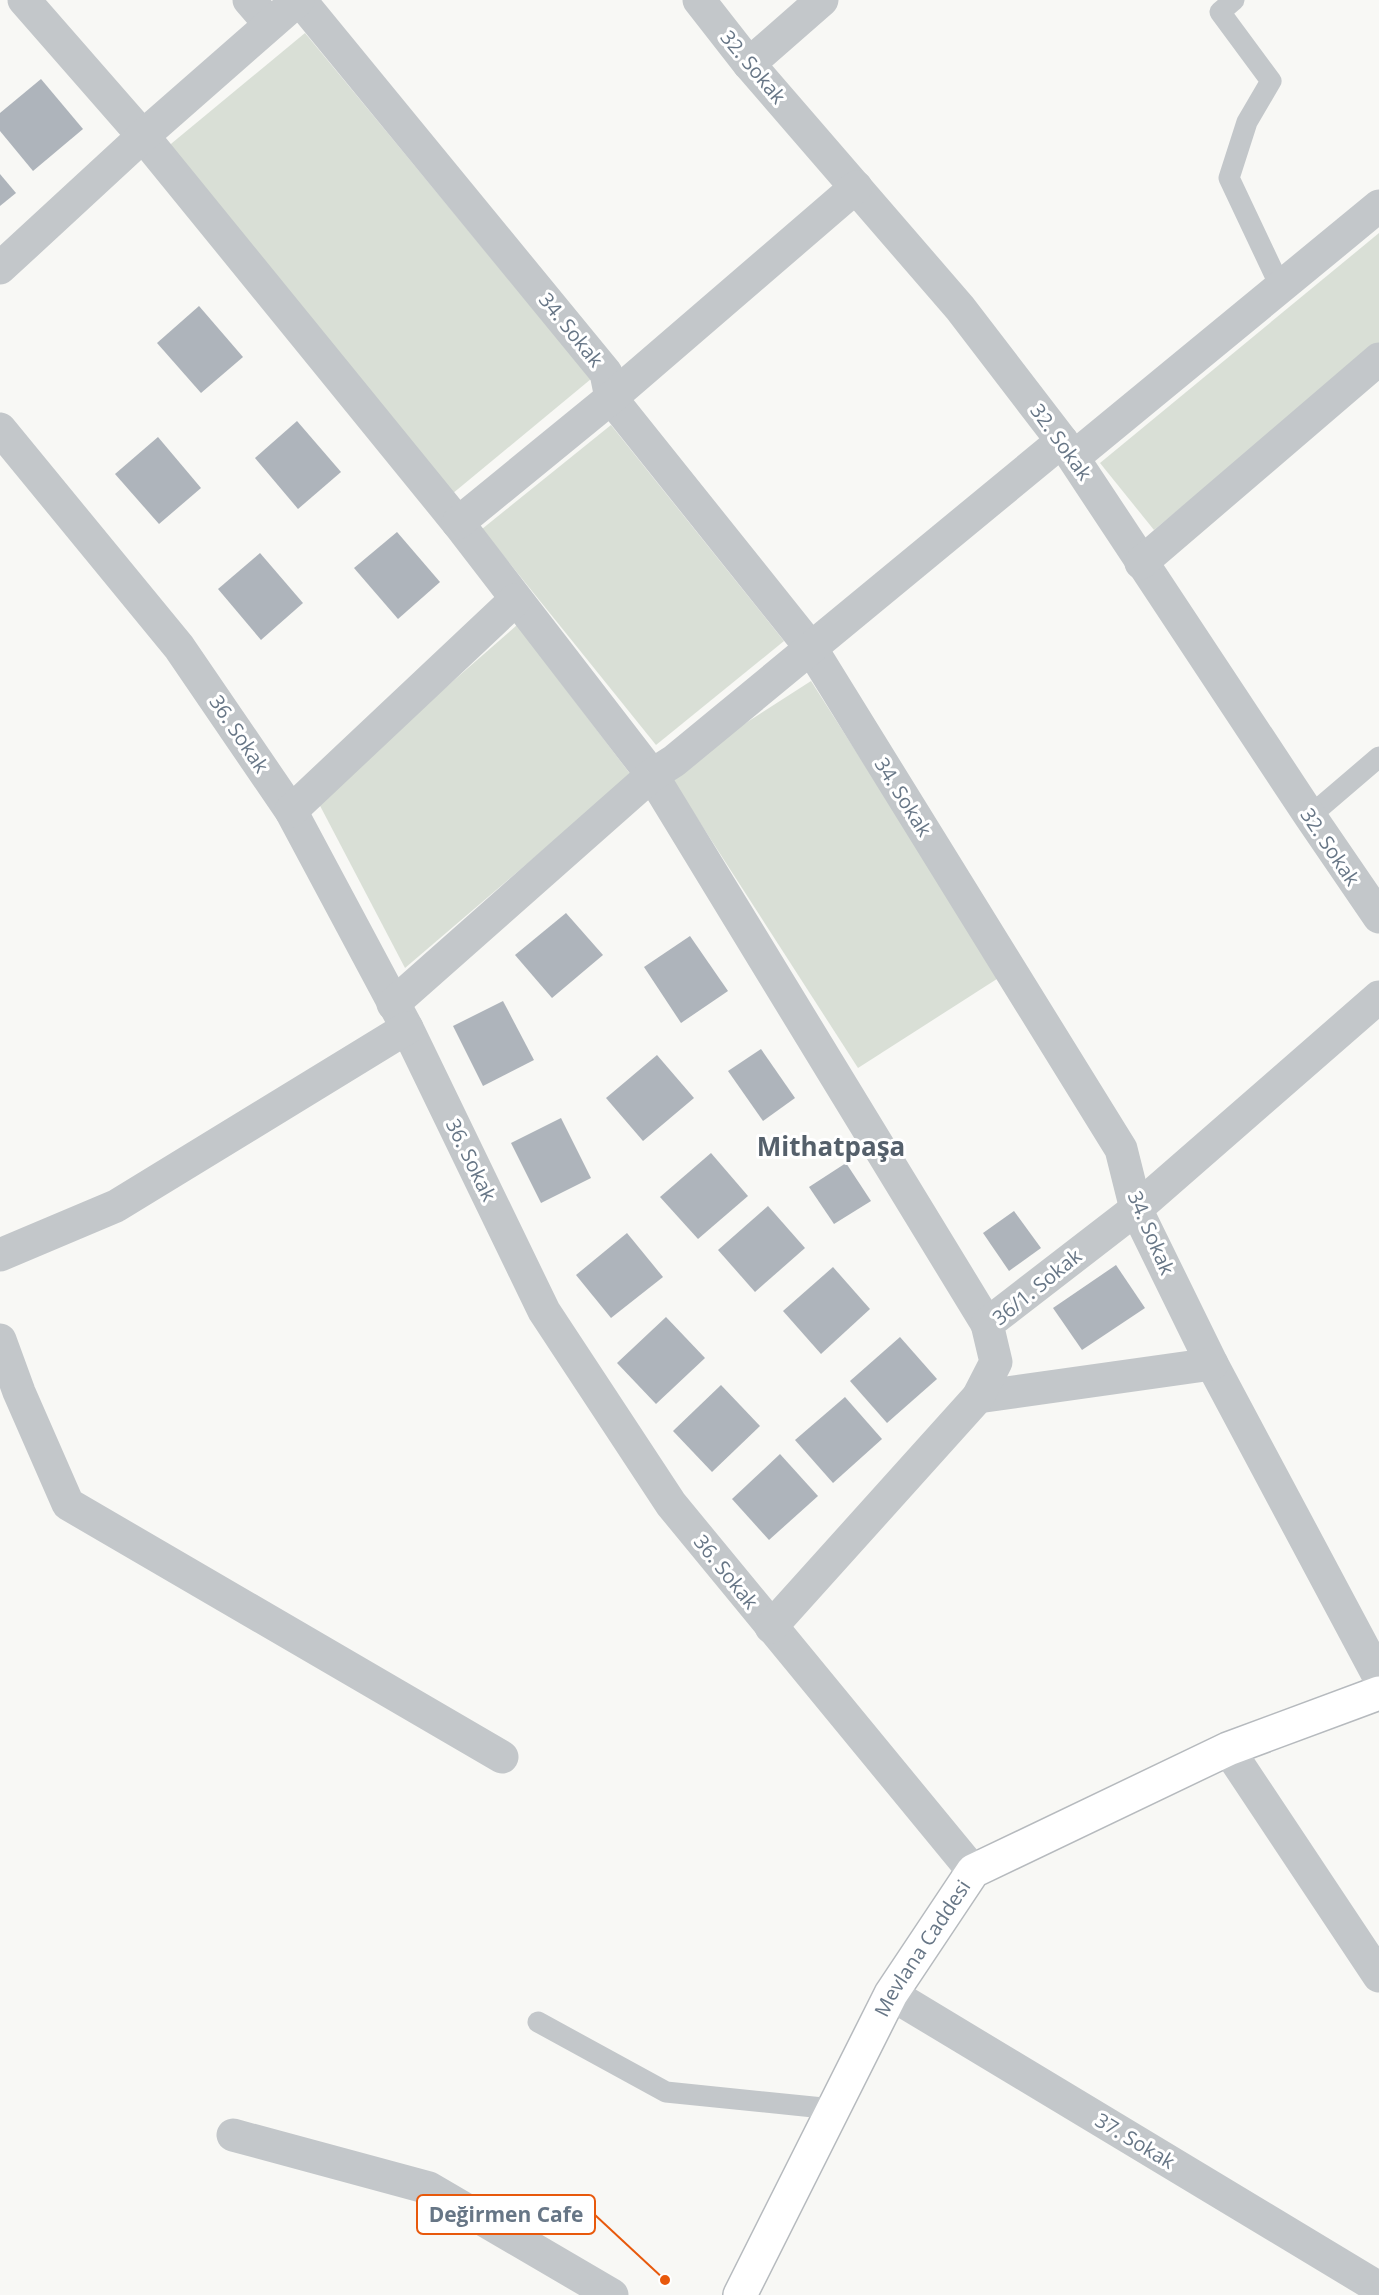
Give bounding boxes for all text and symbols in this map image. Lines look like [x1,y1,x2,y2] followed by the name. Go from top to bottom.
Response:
[715,24,792,110] street label: 32. Sokak
[533,287,610,373] street label: 34. Sokak
[1024,398,1099,486] street label: 32. Sokak
[203,690,276,778] street label: 36. Sokak
[869,752,939,842] street label: 34. Sokak
[1294,803,1367,891] street label: 32. Sokak
[440,1114,503,1206] street label: 36. Sokak
[757,1128,905,1164] district label: Mithatpaşa
[1122,1187,1181,1279] street label: 34. Sokak
[987,1242,1087,1331] street label: 36/1. Sokak
[688,1529,765,1615] street label: 36. Sokak
[868,1875,976,2021] street label: Mevlana Caddesi
[1090,2106,1181,2175] street label: 37. Sokak
[417,2195,595,2234] callout: Değirmen Cafe
[429,2200,583,2228] text: Değirmen Cafe

